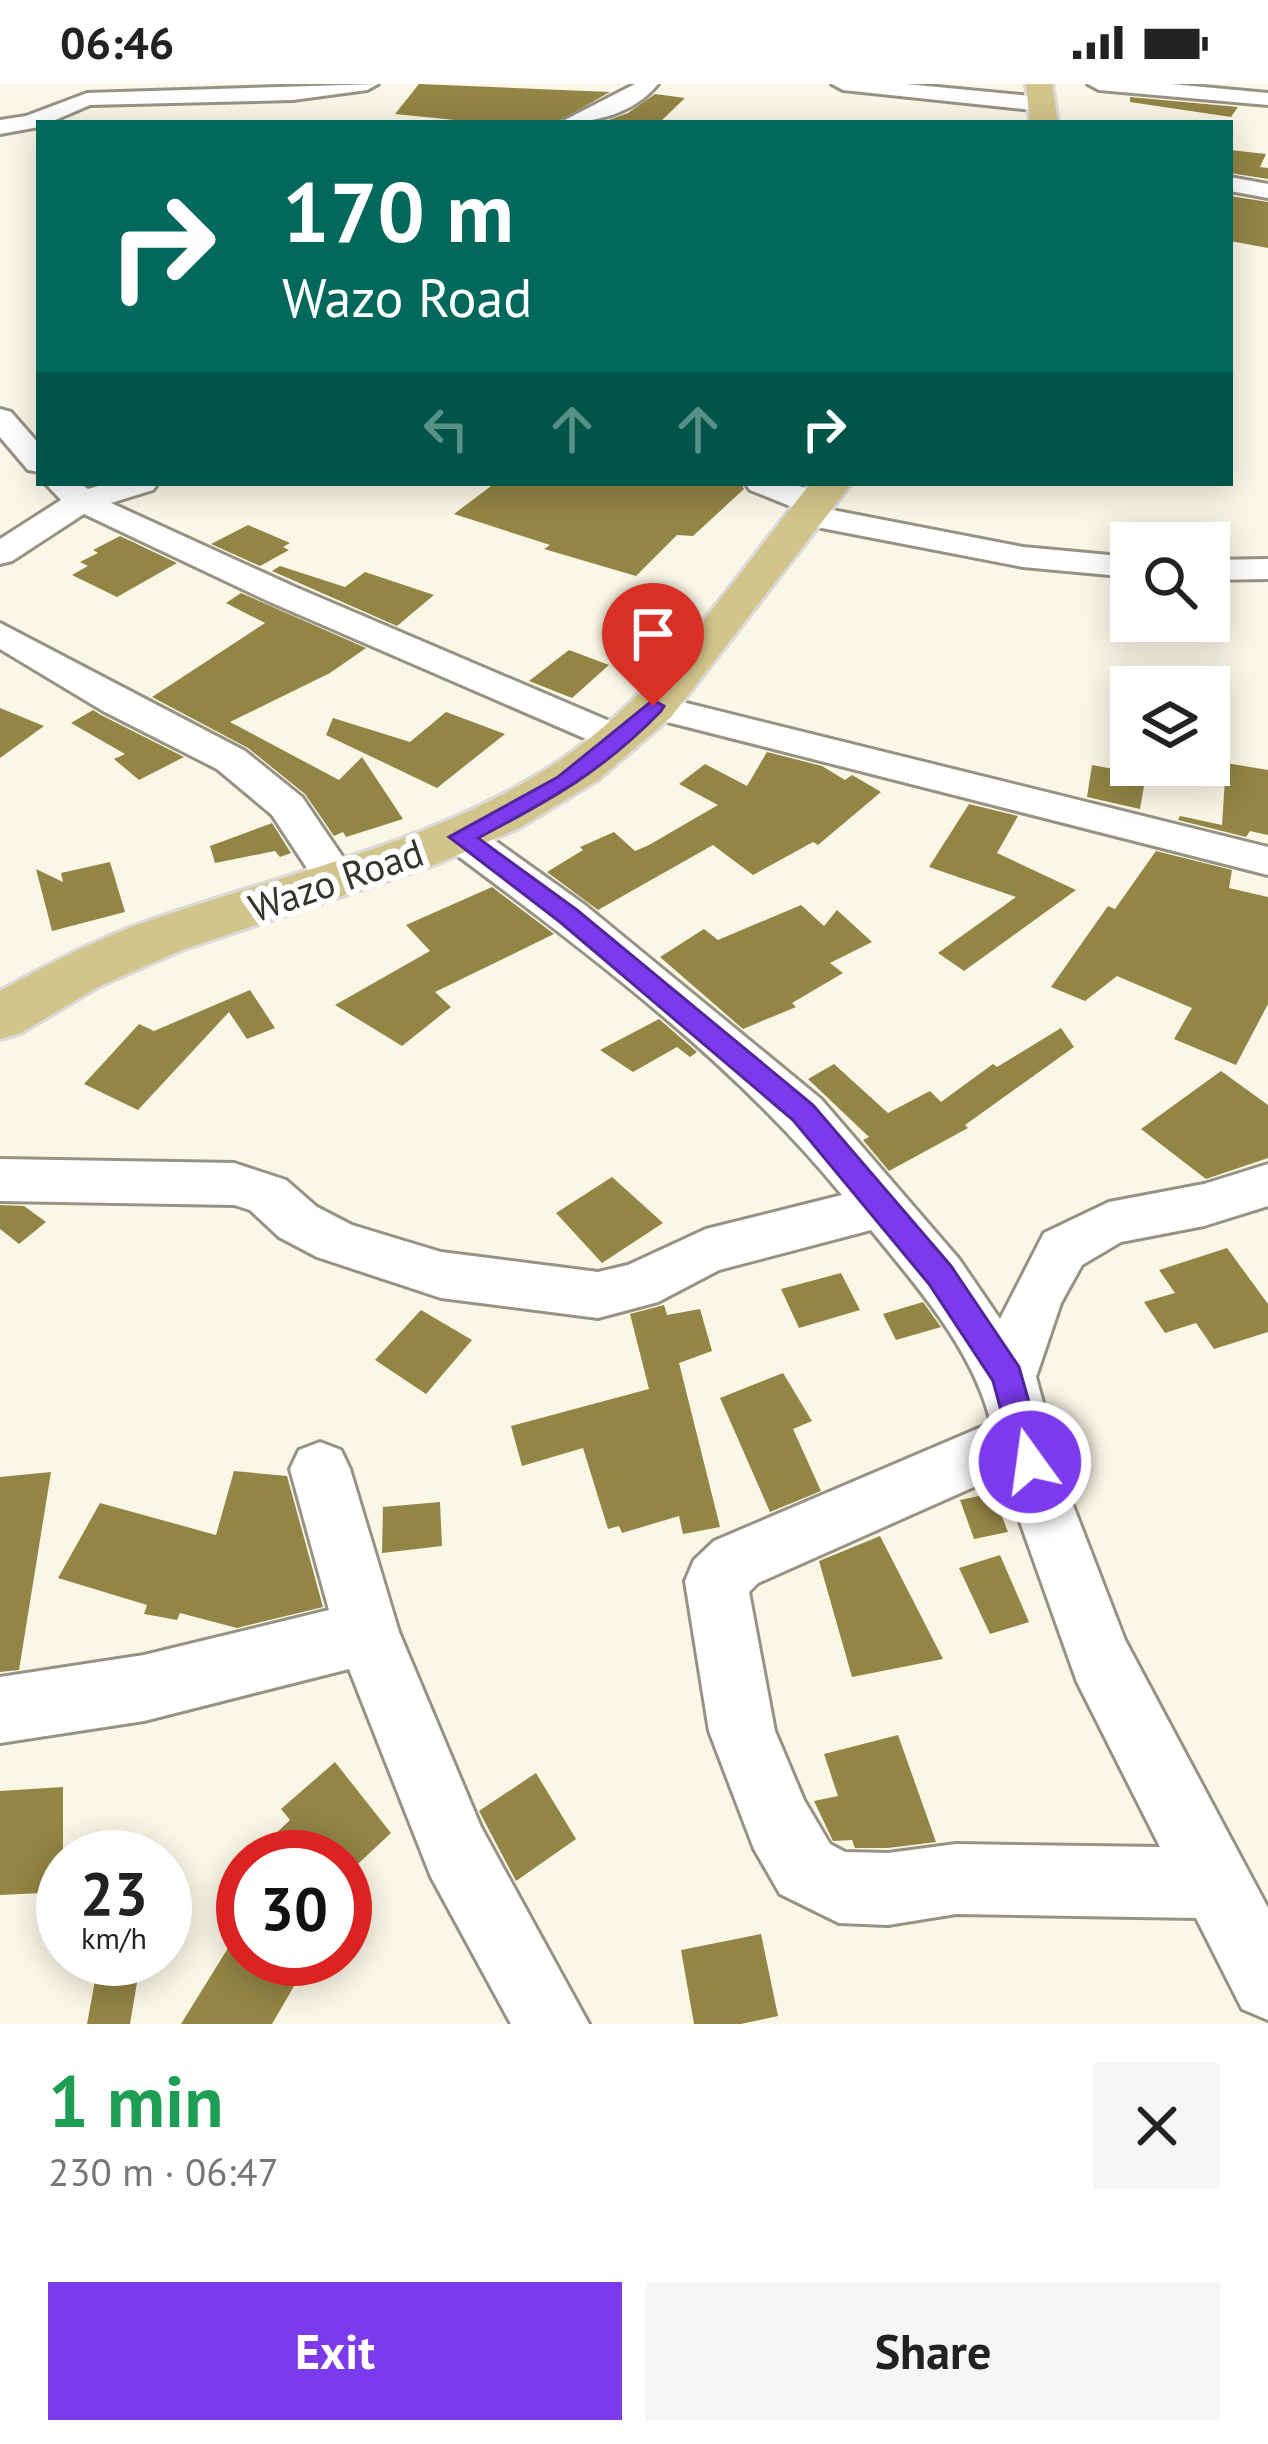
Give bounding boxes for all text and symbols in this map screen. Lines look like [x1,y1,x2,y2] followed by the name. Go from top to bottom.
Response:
[60,13,174,71] text: 06:46
[282,156,514,265] text: 170 m
[84,168,240,324] icon: right
[282,262,532,332] text: Wazo Road
[413,396,479,462] icon: left
[539,396,605,462] icon: ahead
[665,396,731,462] icon: ahead
[791,396,857,462] icon: right
[1110,522,1230,786] map controls
[1110,522,1230,642] button: search
[602,583,704,706] pin
[620,601,686,667] icon: arrive
[1110,666,1230,786] button: layers
[242,826,430,933] street label: Wazo Road
[967,1399,1093,1525] position arrow
[216,1830,372,1986] speed limit sign: 30
[80,1854,148,1932] text: 23
[81,1918,147,1957] text: km/h
[48,2054,224,2147] text: 1 min
[1094,2063,1220,2189] button: close
[48,2146,279,2197] text: 230 m · 06:47
[48,2282,622,2420] button: Exit
[646,2282,1220,2420] button: Share

